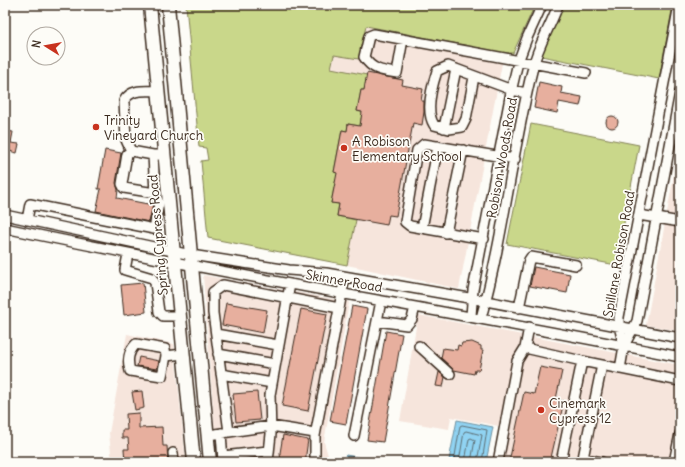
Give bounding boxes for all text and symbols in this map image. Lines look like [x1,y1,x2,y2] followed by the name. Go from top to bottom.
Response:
[26,26,66,66] north arrow
[29,39,44,49] text: N
[483,96,521,220] street label: Robison Woods Road
[104,112,204,144] place label: Trinity Vineyard Church
[91,122,101,132] marker: Trinity Vineyard Church
[352,133,462,165] place label: A Robison Elementary School
[339,143,349,153] marker: A Robison Elementary School
[144,174,172,296] street label: Spring Cypress Road
[599,189,639,319] street label: Spillane Robison Road
[304,266,384,296] street label: Skinner Road
[549,395,611,427] place label: Cinemark Cypress 12
[536,405,546,415] marker: Cinemark Cypress 12

